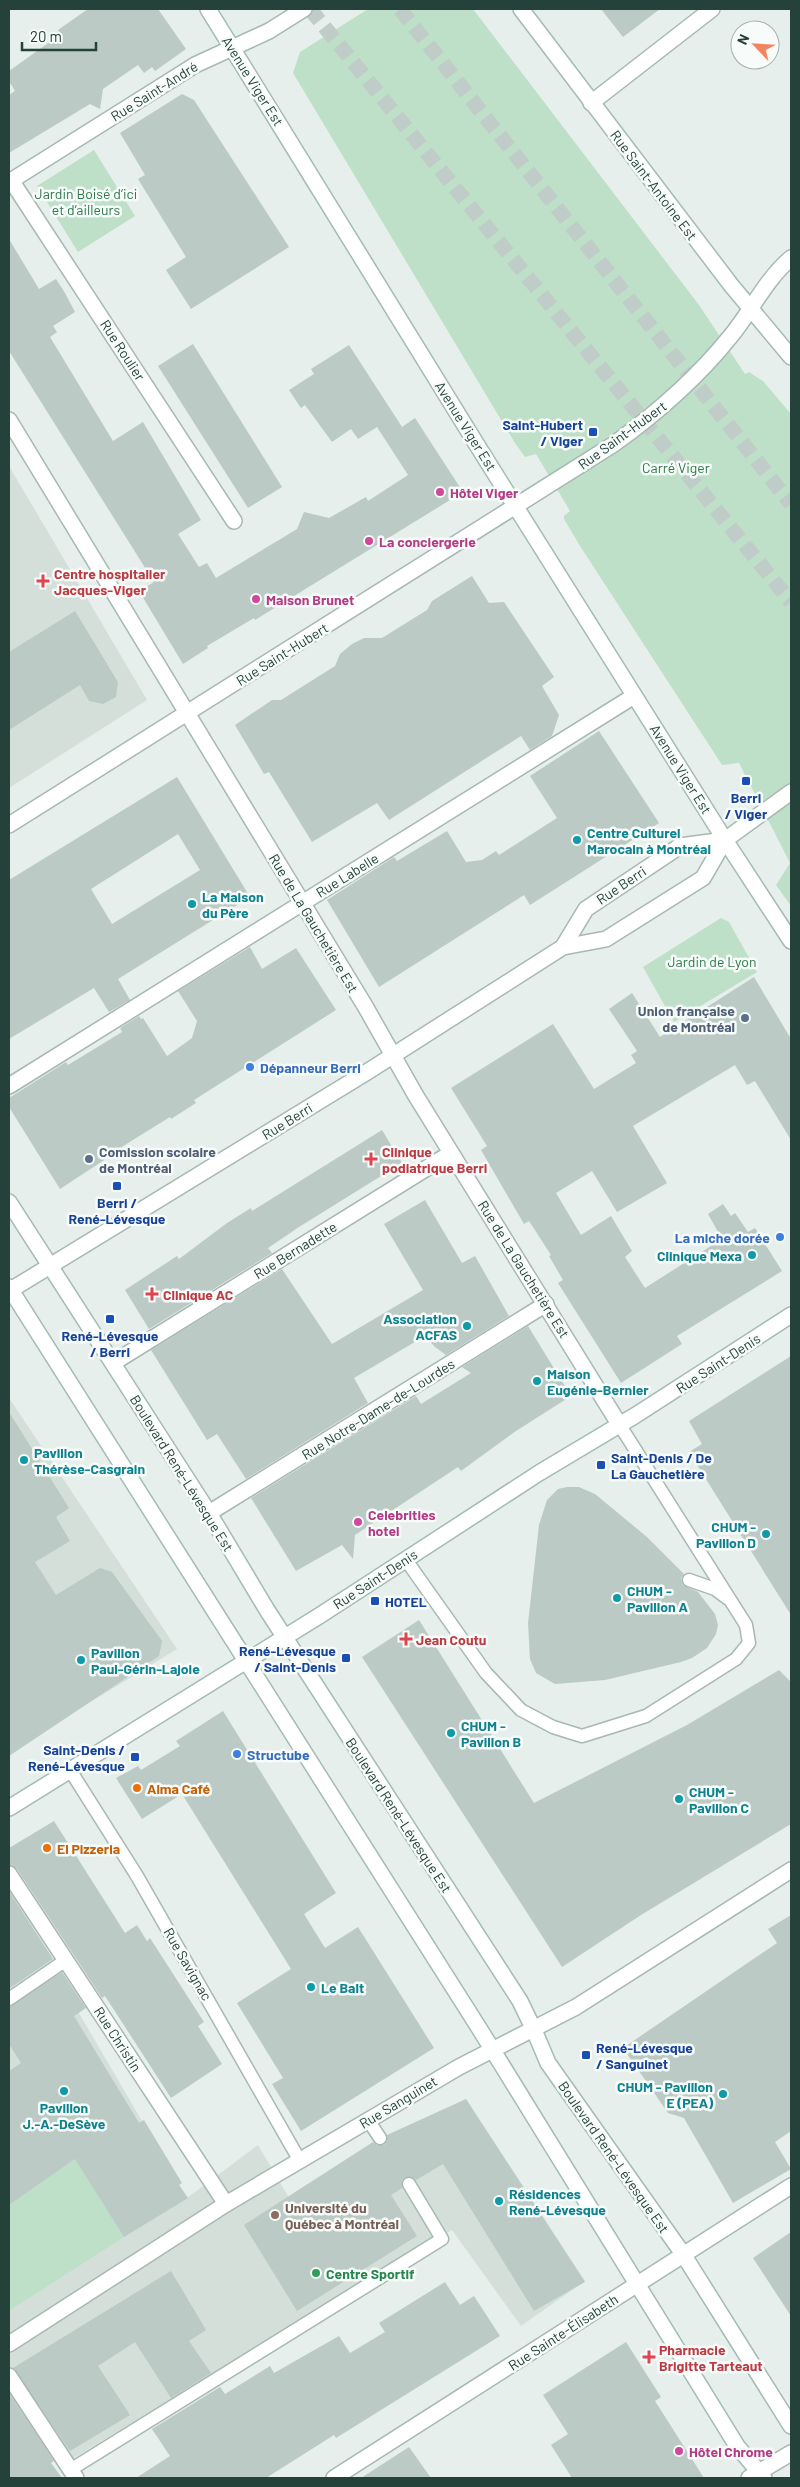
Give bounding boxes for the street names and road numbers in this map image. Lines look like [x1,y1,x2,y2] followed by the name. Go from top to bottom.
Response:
[219,33,287,129] street label: Avenue Viger Est
[107,57,201,125] street label: Rue Saint-André
[607,127,701,243] street label: Rue Saint-Antoine Est
[97,316,149,384] street label: Rue Roulier
[432,378,500,474] street label: Avenue Viger Est
[574,397,670,473] street label: Rue Saint-Hubert
[233,619,331,689] street label: Rue Saint-Hubert
[647,721,715,817] street label: Avenue Viger Est
[313,849,381,901] street label: Rue Labelle
[266,850,362,996] street label: Rue de La Gauchetière Est
[593,862,649,908] street label: Rue Berri
[259,1099,315,1143] street label: Rue Berri
[475,1197,573,1341] street label: Rue de La Gauchetière Est
[250,1218,340,1282] street label: Rue Bernadette
[673,1329,764,1397] street label: Rue Saint-Denis
[298,1355,458,1463] street label: Rue Notre-Dame-de-Lourdes
[127,1392,237,1554] street label: Boulevard René-Lévesque Est
[330,1545,421,1613] street label: Rue Saint-Denis
[342,1734,456,1896] street label: Boulevard René-Lévesque Est
[160,1925,216,2003] street label: Rue Savignac
[91,2003,145,2075] street label: Rue Christin
[356,2072,440,2132] street label: Rue Sanguinet
[555,2078,673,2236] street label: Boulevard René-Lévesque Est
[505,2290,621,2374] street label: Rue Sainte-Élisabeth

